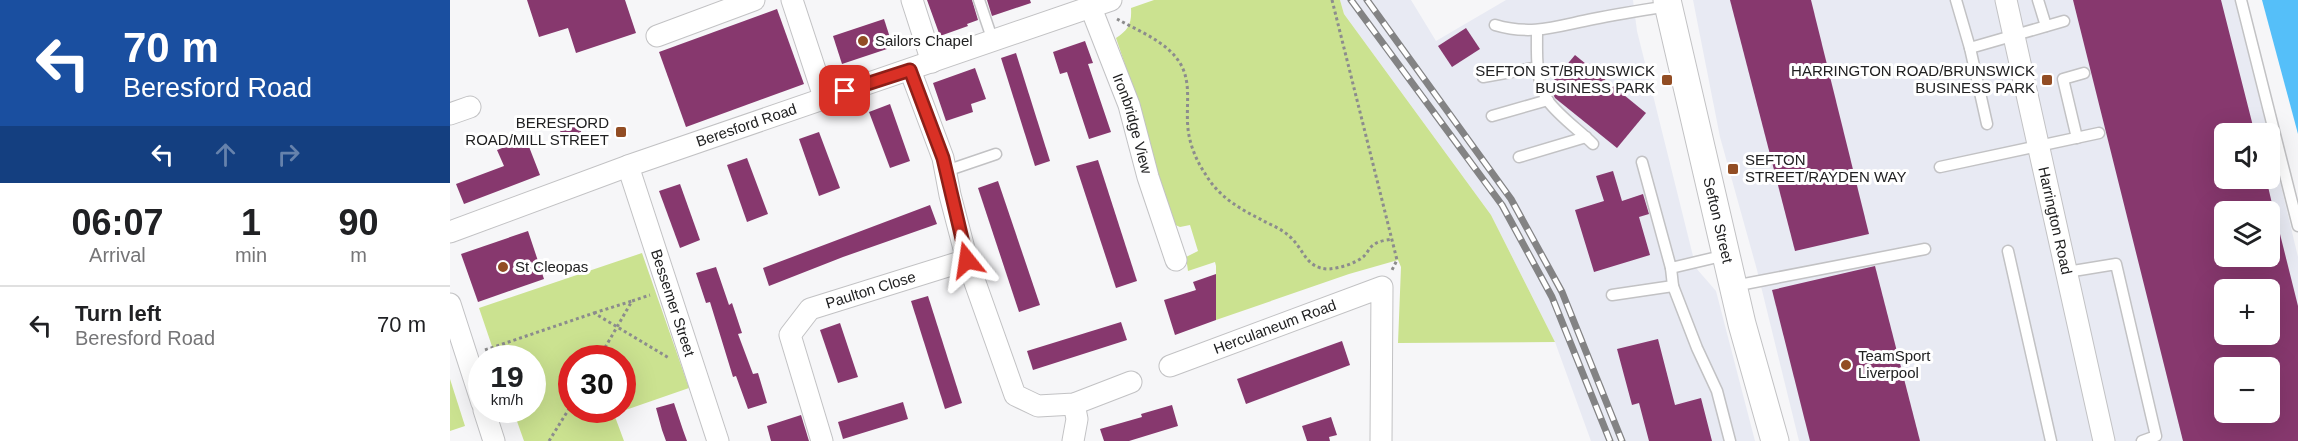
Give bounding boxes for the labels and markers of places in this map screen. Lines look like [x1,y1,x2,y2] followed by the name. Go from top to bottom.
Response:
[875,32,973,49] place label: Sailors Chapel
[856,34,870,48] marker: Sailors Chapel
[1475,62,1655,96] place label: SEFTON ST/BRUNSWICK BUSINESS PARK
[1791,62,2035,96] place label: HARRINGTON ROAD/BRUNSWICK BUSINESS PARK
[819,65,870,116] pin
[1660,73,1674,87] marker: SEFTON ST/BRUNSWICK BUSINESS PARK
[2040,73,2054,87] marker: HARRINGTON ROAD/BRUNSWICK BUSINESS PARK
[465,114,609,148] place label: BERESFORD ROAD/MILL STREET
[614,125,628,139] marker: BERESFORD ROAD/MILL STREET
[1745,151,1906,185] place label: SEFTON STREET/RAYDEN WAY
[1726,162,1740,176] marker: SEFTON STREET/RAYDEN WAY
[515,258,588,275] place label: St Cleopas
[496,260,510,274] marker: St Cleopas
[1858,347,1931,381] place label: TeamSport Liverpool
[1839,358,1853,372] marker: TeamSport Liverpool

